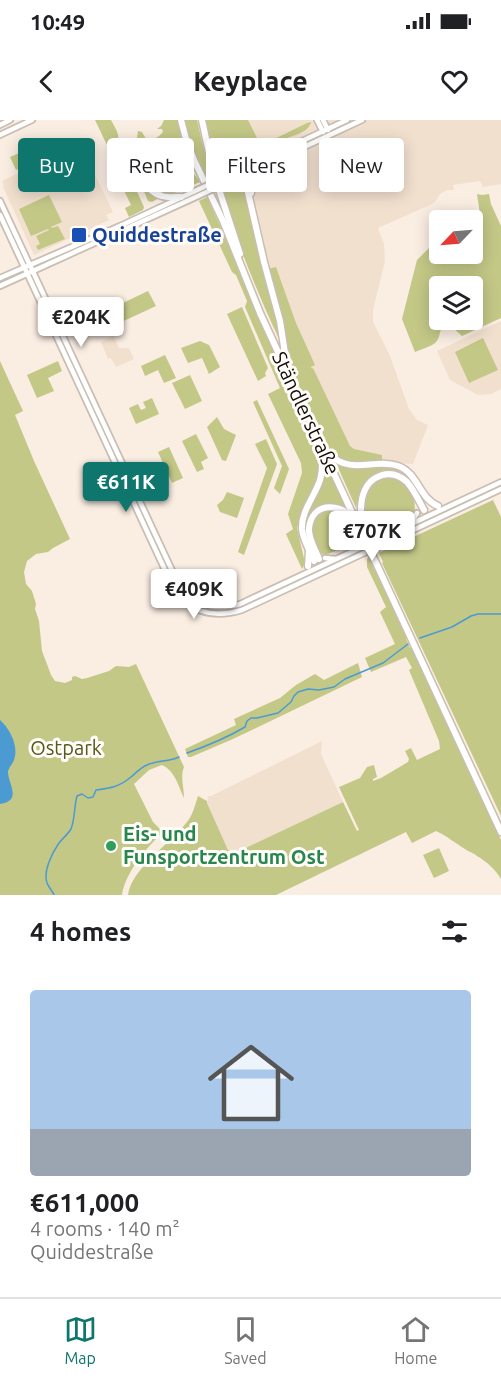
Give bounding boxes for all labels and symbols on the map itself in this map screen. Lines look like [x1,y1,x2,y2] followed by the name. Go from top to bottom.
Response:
[429,210,483,264] north arrow
[92,223,222,246] place label: Quiddestraße
[70,226,88,244] marker: Quiddestraße
[39,297,123,348] pin: €204K
[268,348,345,478] street label: Ständlerstraße
[84,462,168,513] pin: €611K
[330,511,414,562] pin: €707K
[152,569,236,620] pin: €409K
[30,736,102,759] park label: Ostpark
[123,822,325,868] place label: Eis- und Funsportzentrum Ost
[104,839,118,853] marker: Eis- und Funsportzentrum Ost

